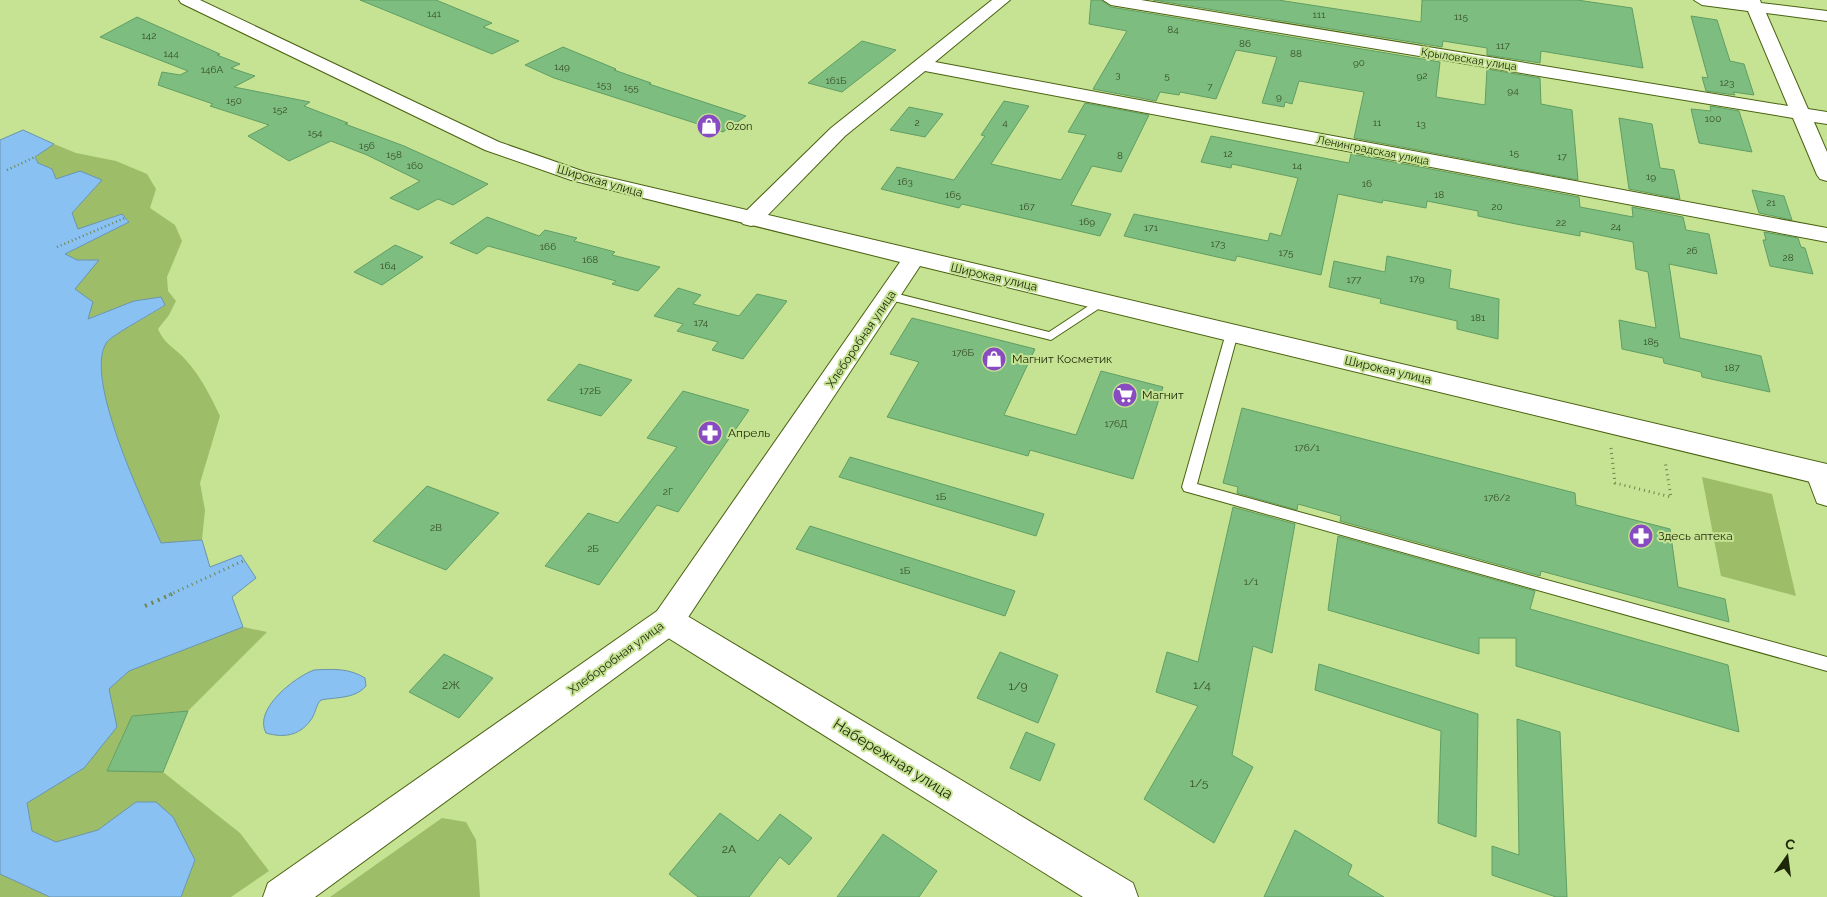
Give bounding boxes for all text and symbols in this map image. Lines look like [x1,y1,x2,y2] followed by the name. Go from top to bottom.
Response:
[427,8,442,19] house number: 141
[1313,9,1326,20] house number: 111
[1454,11,1469,22] house number: 115
[1167,24,1179,35] house number: 84
[142,30,156,41] house number: 142
[1239,38,1251,49] house number: 86
[1496,40,1511,51] house number: 117
[1420,45,1518,73] street label: Крыловская улица
[163,48,179,59] house number: 144
[1290,48,1302,59] house number: 88
[1353,57,1365,68] house number: 90
[554,61,570,72] house number: 149
[201,64,223,75] house number: 146А
[1115,69,1121,80] house number: 3
[1164,70,1170,81] house number: 5
[1416,70,1428,81] house number: 92
[825,75,847,86] house number: 161Б
[1720,77,1734,88] house number: 123
[596,79,612,90] house number: 153
[1207,81,1213,92] house number: 7
[623,82,639,93] house number: 155
[1507,85,1519,96] house number: 94
[1276,91,1282,102] house number: 9
[226,95,242,106] house number: 150
[273,104,287,115] house number: 152
[696,113,722,139] shop icon: Ozon
[1705,113,1721,124] house number: 100
[914,117,920,128] house number: 2
[1002,117,1008,128] house number: 4
[1373,117,1382,128] house number: 11
[1416,118,1426,129] house number: 13
[726,120,753,133] place label: Ozon
[307,127,323,138] house number: 154
[1315,133,1430,168] street label: Ленинградская улица
[359,140,375,151] house number: 156
[1509,147,1519,158] house number: 15
[1223,148,1233,159] house number: 12
[386,149,402,160] house number: 158
[1117,150,1123,161] house number: 8
[1557,151,1567,162] house number: 17
[407,160,423,171] house number: 160
[1292,160,1302,171] house number: 14
[555,162,645,200] street label: Широкая улица
[1646,171,1656,182] house number: 19
[897,176,913,187] house number: 163
[1362,178,1372,189] house number: 16
[945,189,961,200] house number: 165
[1434,189,1444,200] house number: 18
[1766,197,1776,208] house number: 21
[1019,201,1035,212] house number: 167
[1491,201,1503,212] house number: 20
[1079,216,1095,227] house number: 169
[1556,217,1566,228] house number: 22
[1611,221,1622,232] house number: 24
[1144,222,1159,233] house number: 171
[1211,238,1225,249] house number: 173
[540,241,556,252] house number: 166
[1686,245,1698,256] house number: 26
[1279,247,1294,258] house number: 175
[1782,252,1794,263] house number: 28
[582,254,598,265] house number: 168
[380,260,396,271] house number: 164
[949,260,1039,294] street label: Широкая улица
[1409,273,1425,284] house number: 179
[1347,274,1362,285] house number: 177
[823,288,899,390] street label: Хлеборобная улица
[1471,312,1486,323] house number: 181
[694,317,709,328] house number: 174
[1643,336,1659,347] house number: 185
[981,346,1007,372] shop icon: Магнит Косметик
[952,347,975,358] house number: 176Б
[1012,352,1112,366] place label: Магнит Косметик
[1343,353,1433,387] street label: Широкая улица
[1724,362,1740,373] house number: 187
[1112,382,1138,408] supermarket icon: Магнит
[579,385,601,396] house number: 172Б
[1142,388,1184,402] place label: Магнит
[1104,418,1128,429] house number: 176Д
[697,420,723,446] pharmacy icon: Апрель
[728,426,770,440] place label: Апрель
[1294,442,1321,453] house number: 176/1
[663,486,673,497] house number: 2Г
[936,491,947,502] house number: 1Б
[1484,492,1510,503] house number: 176/2
[430,522,442,533] house number: 2В
[1628,523,1654,549] pharmacy icon: Здесь аптека
[1658,529,1733,543] place label: Здесь аптека
[587,543,599,554] house number: 2Б
[900,565,911,576] house number: 1Б
[1244,576,1259,587] house number: 1/1
[566,619,666,697] street label: Хлеборобная улица
[442,678,460,692] house number: 2Ж
[1193,678,1211,692] house number: 1/4
[1008,679,1028,693] house number: 1/9
[830,715,956,803] street label: Набережная улица
[1190,776,1209,790] house number: 1/5
[1762,832,1812,882] north arrow
[1784,835,1797,853] text: С
[722,842,736,856] house number: 2А

